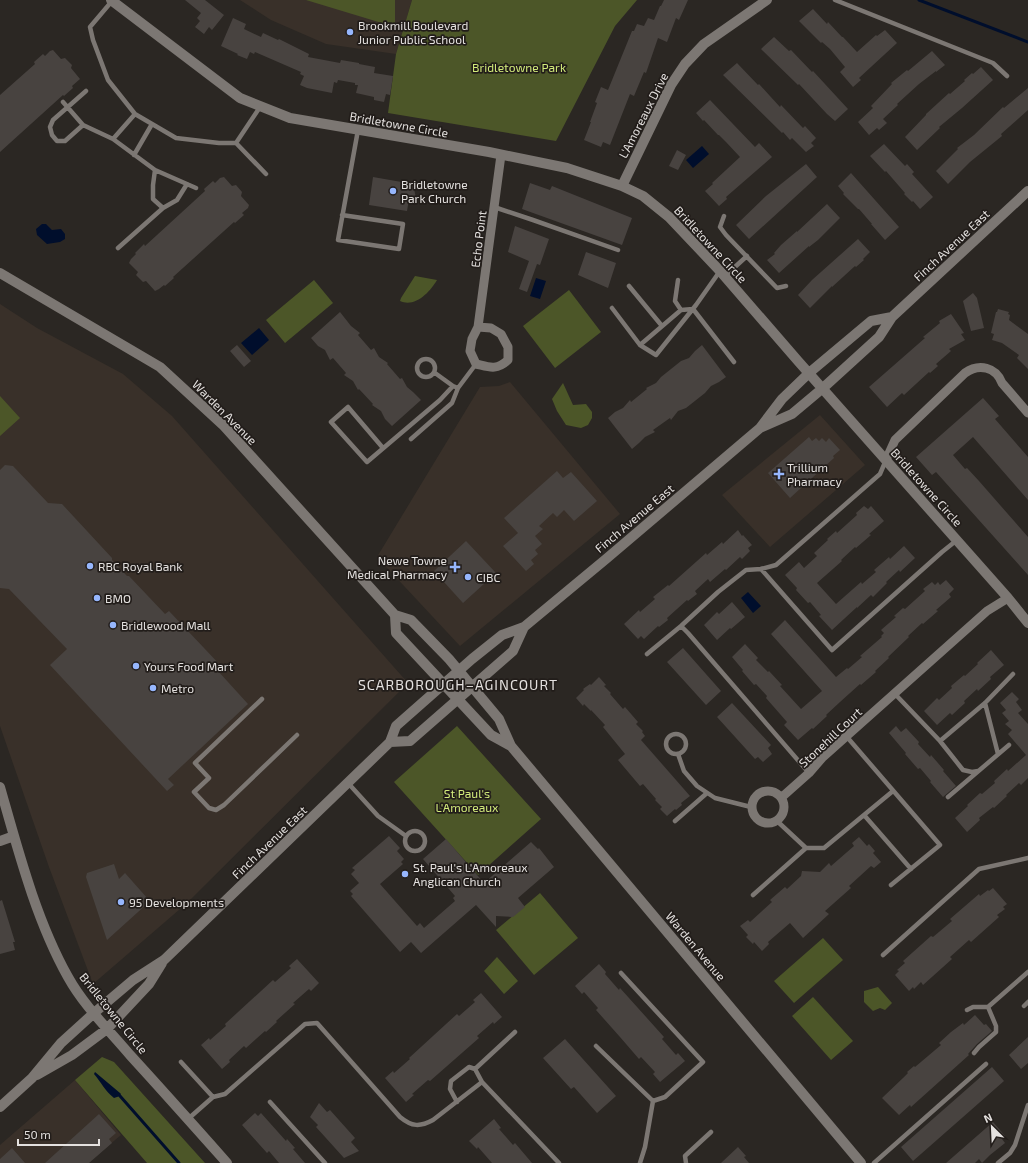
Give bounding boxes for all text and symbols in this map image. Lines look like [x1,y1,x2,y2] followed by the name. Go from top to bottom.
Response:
[358,18,468,46] place label: Brookmill Boulevard Junior Public School
[345,27,355,37] marker: Brookmill Boulevard Junior Public School
[472,60,566,74] park label: Bridletowne Park
[615,70,671,160] street label: L'Amoreaux Drive
[349,108,449,140] street label: Bridletowne Circle
[401,177,468,205] place label: Bridletowne Park Church
[388,186,398,196] marker: Bridletowne Park Church
[672,203,750,285] street label: Bridletowne Circle
[910,206,992,284] street label: Finch Avenue East
[468,209,488,268] street label: Echo Point
[190,377,260,447] street label: Warden Avenue
[888,445,966,529] street label: Bridletowne Circle
[787,460,842,488] place label: Trillium Pharmacy
[774,469,784,479] marker: Trillium Pharmacy
[592,481,677,555] street label: Finch Avenue East
[347,553,448,581] place label: Newe Towne Medical Pharmacy
[98,559,182,573] place label: RBC Royal Bank
[85,561,95,571] marker: RBC Royal Bank
[450,562,460,572] marker: Newe Towne Medical Pharmacy
[476,570,500,584] place label: CIBC
[463,572,473,582] marker: CIBC
[105,591,131,605] place label: BMO
[92,593,102,603] marker: BMO
[121,618,211,632] place label: Bridlewood Mall
[108,620,118,630] marker: Bridlewood Mall
[144,659,234,673] place label: Yours Food Mart
[131,661,141,671] marker: Yours Food Mart
[358,676,558,693] district label: SCARBOROUGH–AGINCOURT
[161,681,194,695] place label: Metro
[148,683,158,693] marker: Metro
[796,704,865,770] street label: Stonehill Court
[436,786,499,814] park label: St Paul's L'Amoreaux
[229,802,310,881] street label: Finch Avenue East
[413,860,528,888] place label: St. Paul's L'Amoreaux Anglican Church
[400,869,410,879] marker: St. Paul's L'Amoreaux Anglican Church
[129,895,224,909] place label: 95 Developments
[116,897,126,907] marker: 95 Developments
[663,909,729,983] street label: Warden Avenue
[77,970,151,1056] street label: Bridletowne Circle
[972,1107,1012,1147] north arrow
[981,1110,994,1125] text: N
[18,1121,99,1147] scale bar
[24,1127,51,1141] text: 50 m

